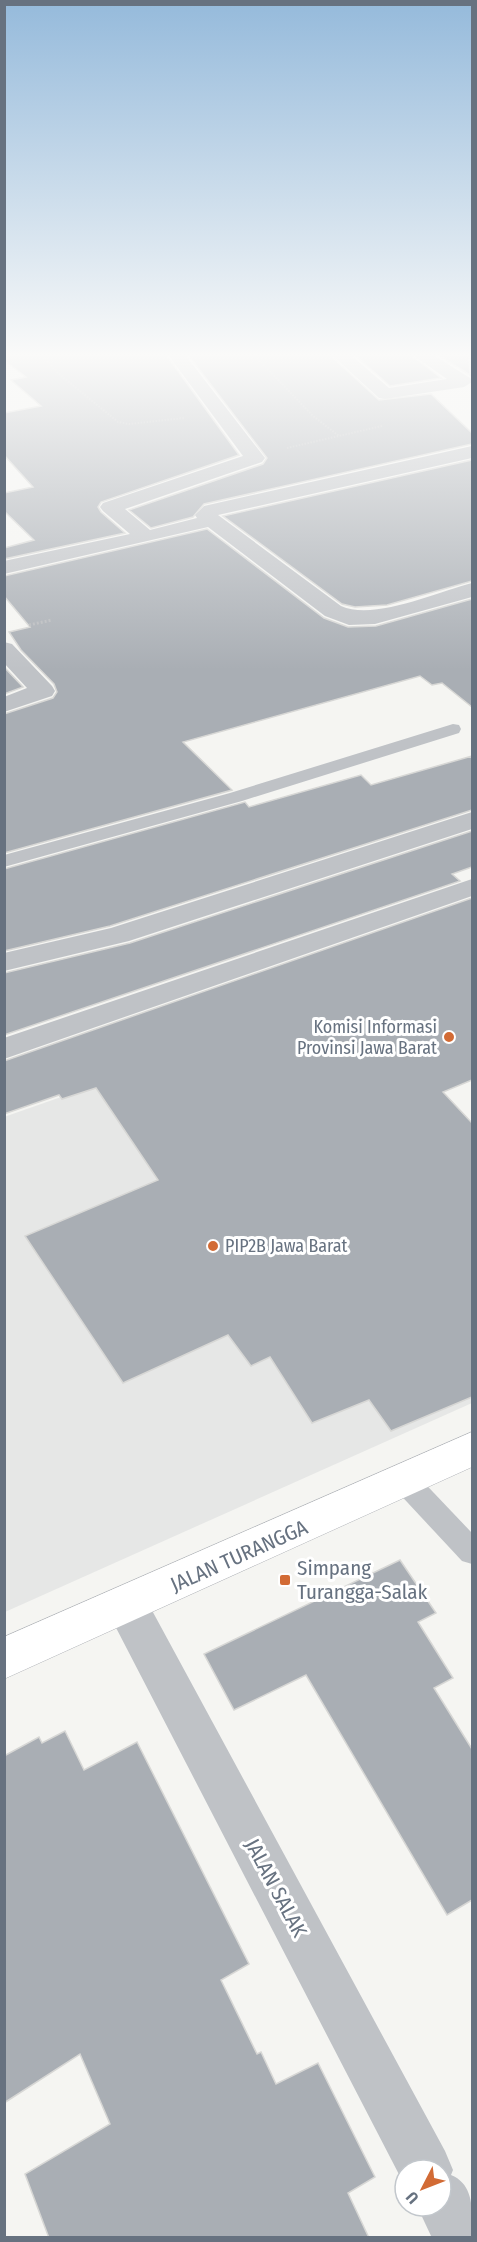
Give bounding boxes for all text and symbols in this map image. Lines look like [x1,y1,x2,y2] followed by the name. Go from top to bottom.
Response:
[297,1016,437,1059] place label: Komisi Informasi Provinsi Jawa Barat
[442,1030,456,1044] marker: Komisi Informasi Provinsi Jawa Barat
[225,1235,348,1257] place label: PIP2B Jawa Barat
[206,1239,220,1253] marker: PIP2B Jawa Barat
[166,1514,312,1598] street label: JALAN TURANGGA
[297,1555,427,1605] place label: Simpang Turangga-Salak
[278,1573,292,1587] marker: Simpang Turangga-Salak
[239,1834,313,1942] street label: JALAN SALAK
[393,2158,453,2218] north arrow
[402,2188,422,2208] text: U

